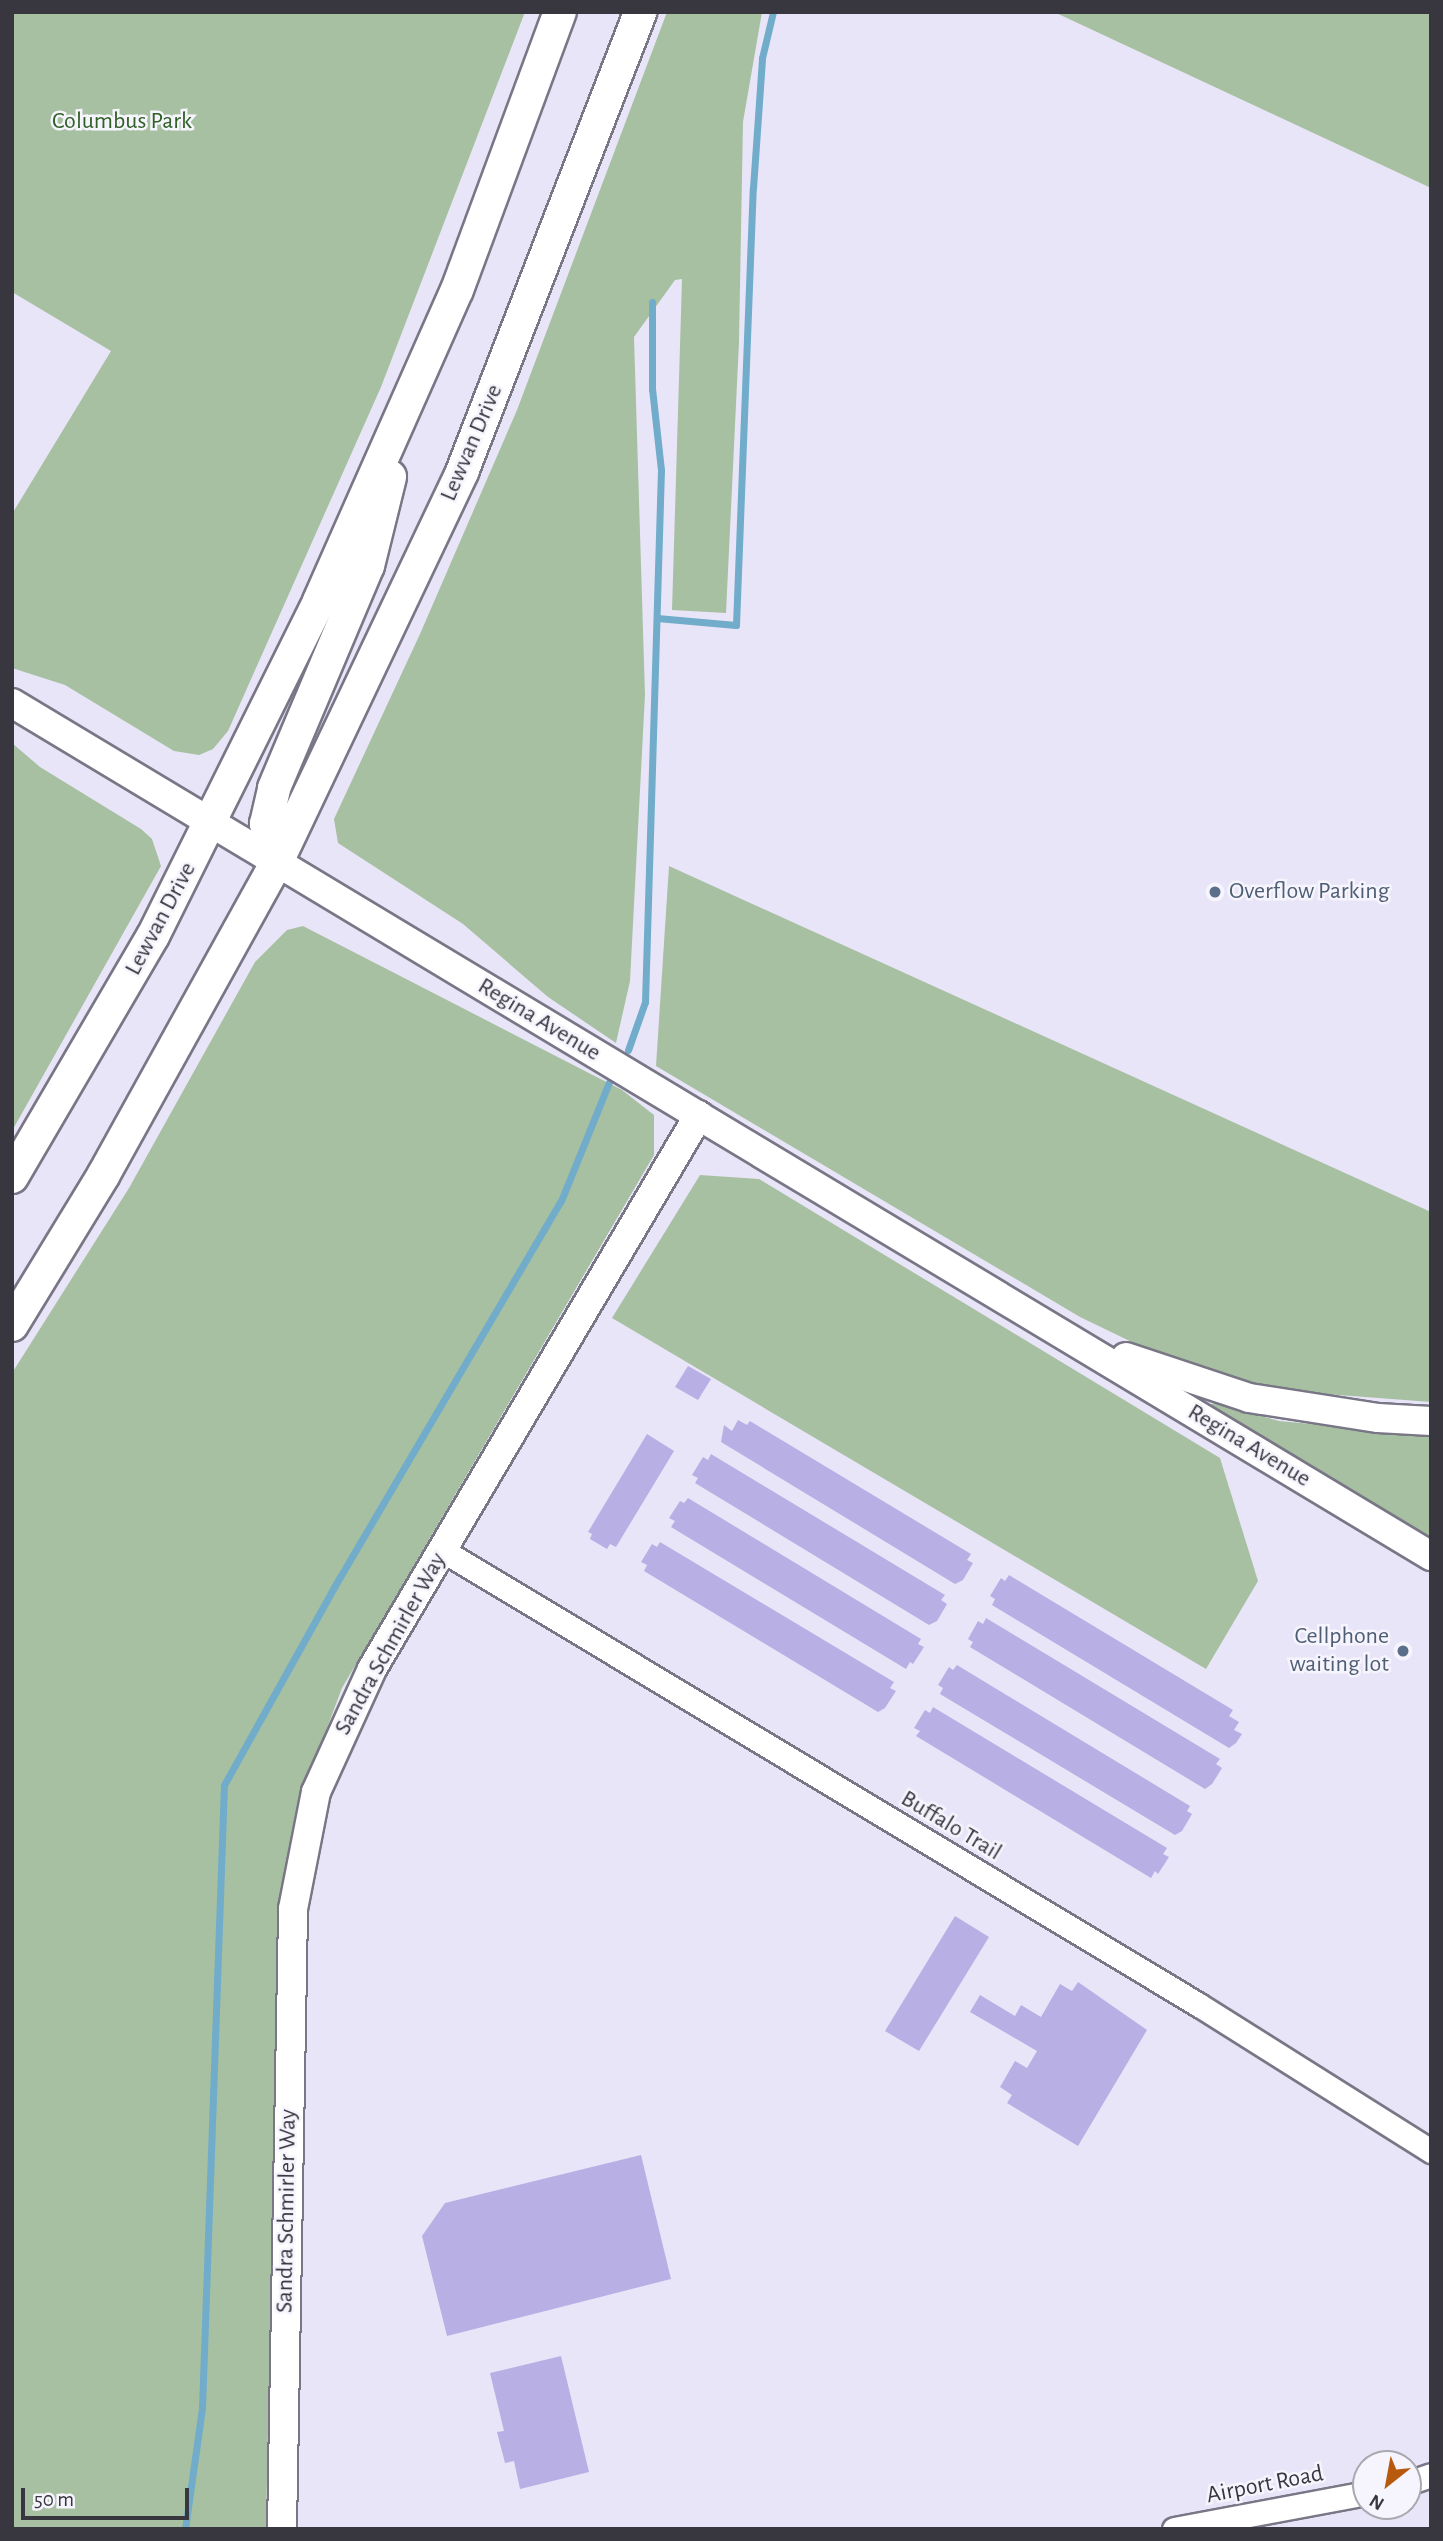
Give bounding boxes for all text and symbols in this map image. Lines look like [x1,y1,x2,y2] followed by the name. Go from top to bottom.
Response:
[52,108,192,136] park label: Columbus Park
[435,380,509,506] street label: Lewvan Drive
[119,858,203,980] street label: Lewvan Drive
[1229,878,1389,906] place label: Overflow Parking
[1207,884,1223,900] marker: Overflow Parking
[472,972,606,1068] street label: Regina Avenue
[1182,1398,1316,1494] street label: Regina Avenue
[329,1548,453,1740] street label: Sandra Schmirler Way
[1289,1623,1389,1679] place label: Cellphone waiting lot
[1395,1643,1411,1659] marker: Cellphone waiting lot
[895,1785,1007,1867] street label: Buffalo Trail
[271,2109,303,2313] street label: Sandra Schmirler Way
[1352,2450,1422,2520] north arrow
[1204,2460,1326,2510] street label: Airport Road
[24,2474,192,2518] scale bar
[34,2489,74,2510] text: 50 m
[1366,2490,1388,2513] text: N

